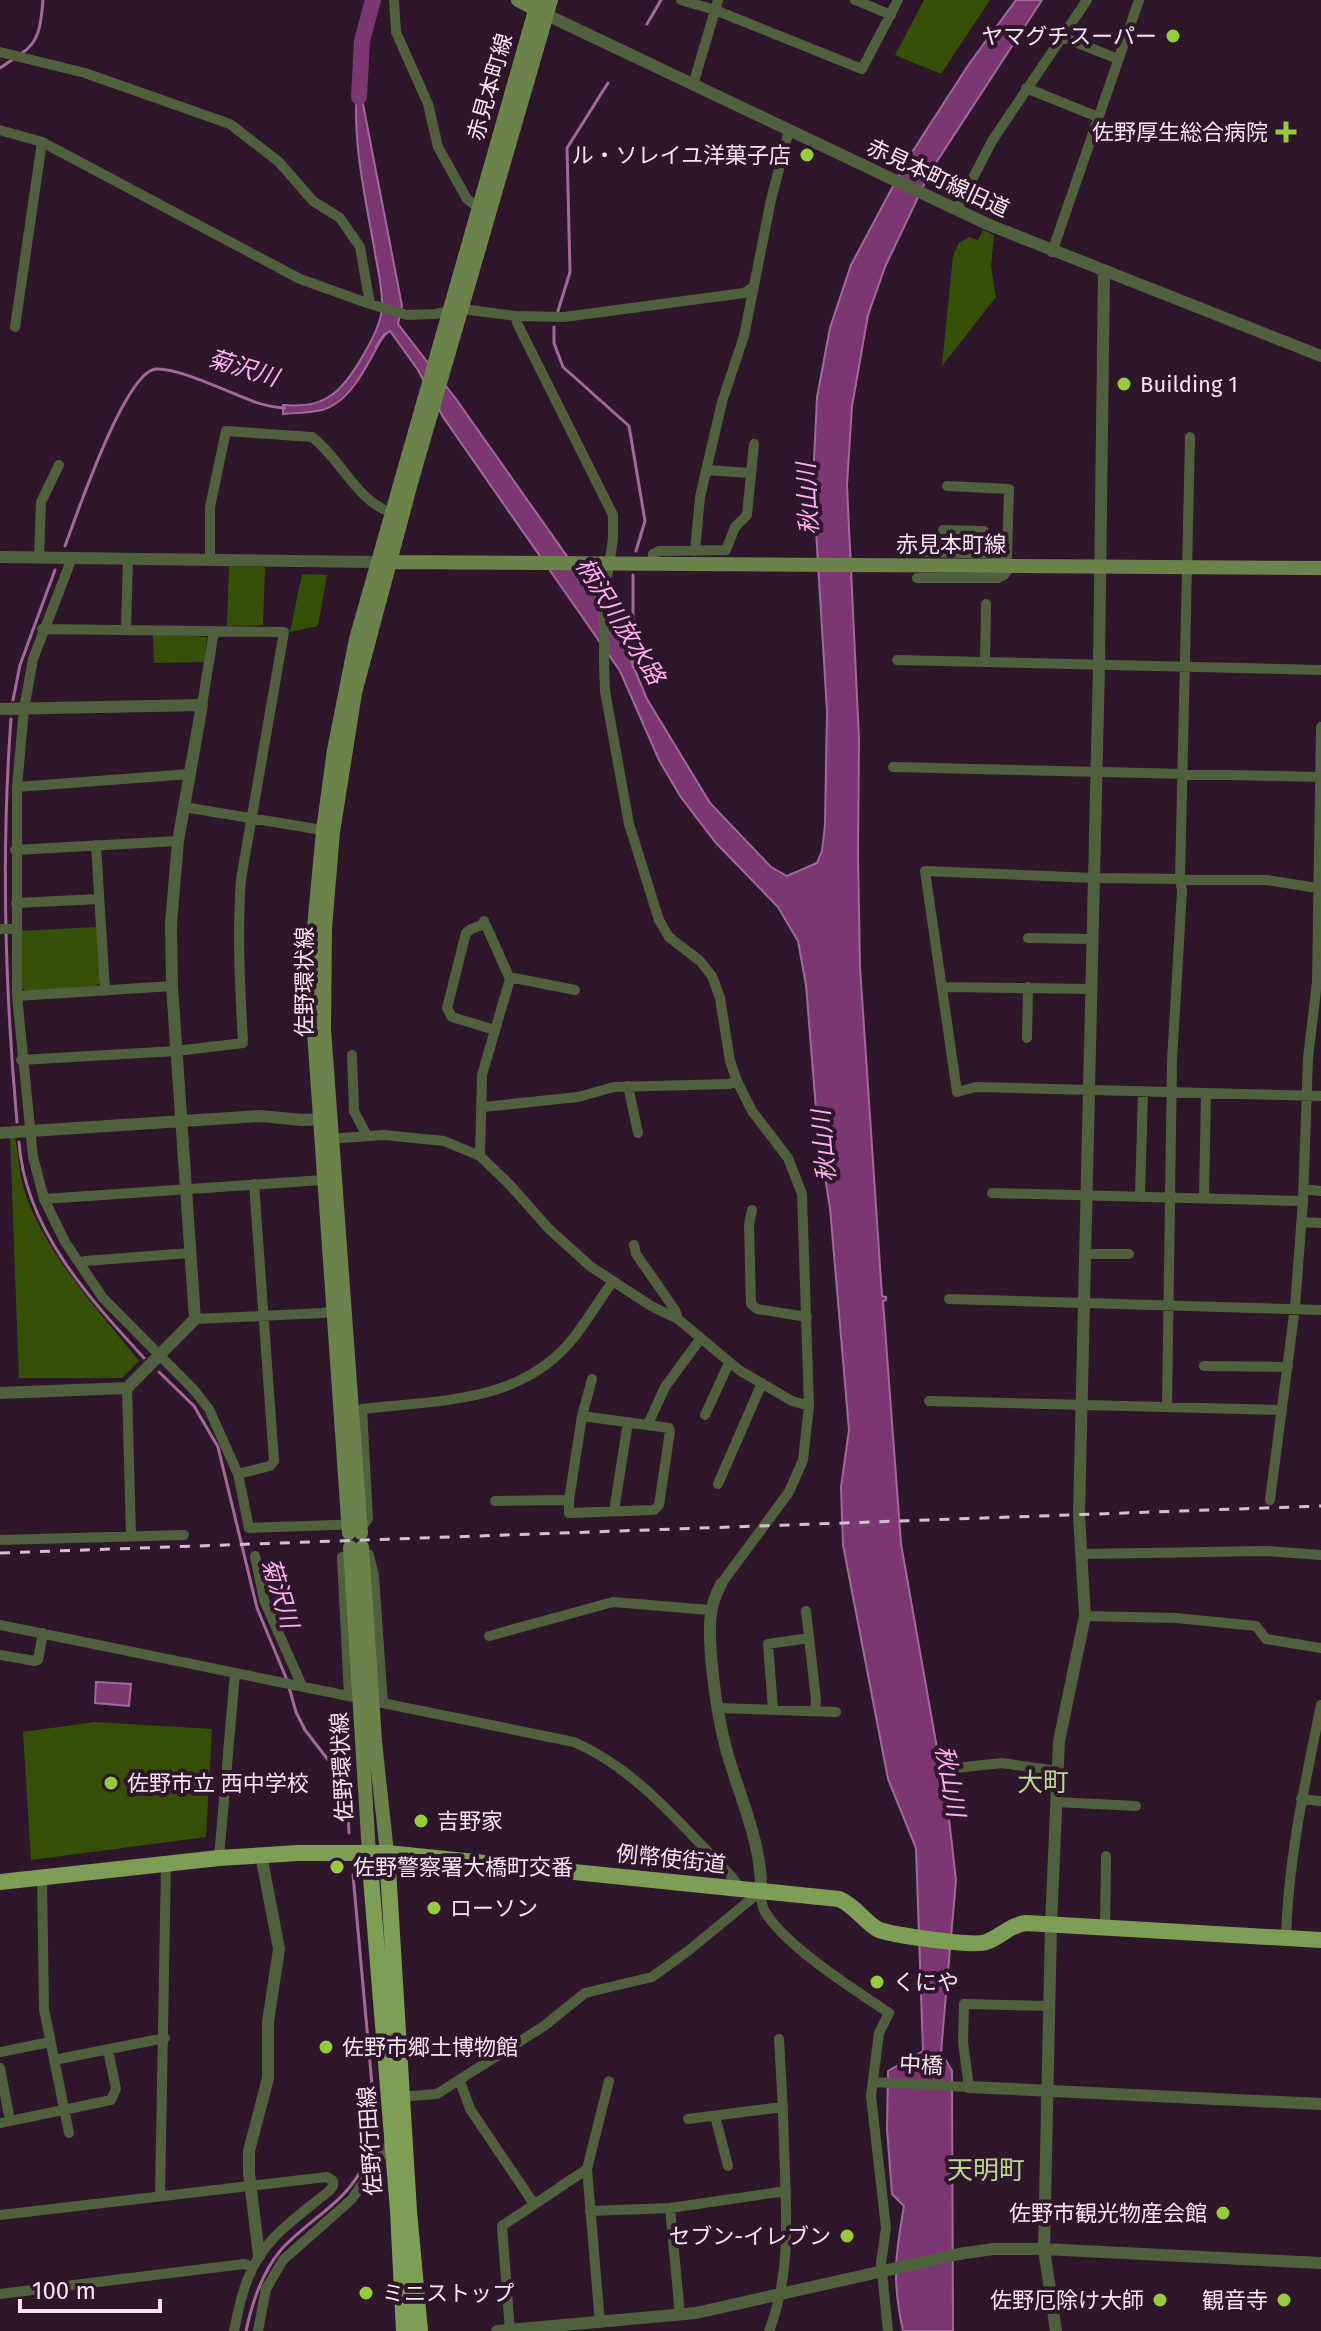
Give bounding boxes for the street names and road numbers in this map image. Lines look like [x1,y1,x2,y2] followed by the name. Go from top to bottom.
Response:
[462,30,518,144] street label: 赤見本町線
[863,133,1013,223] street label: 赤見本町線旧道
[896,531,1006,558] street label: 赤見本町線
[291,927,318,1037] street label: 佐野環状線
[326,1711,358,1823] street label: 佐野環状線
[615,1840,727,1878] street label: 例幣使街道
[898,2050,944,2080] street label: 中橋
[353,2085,387,2197] street label: 佐野行田線

